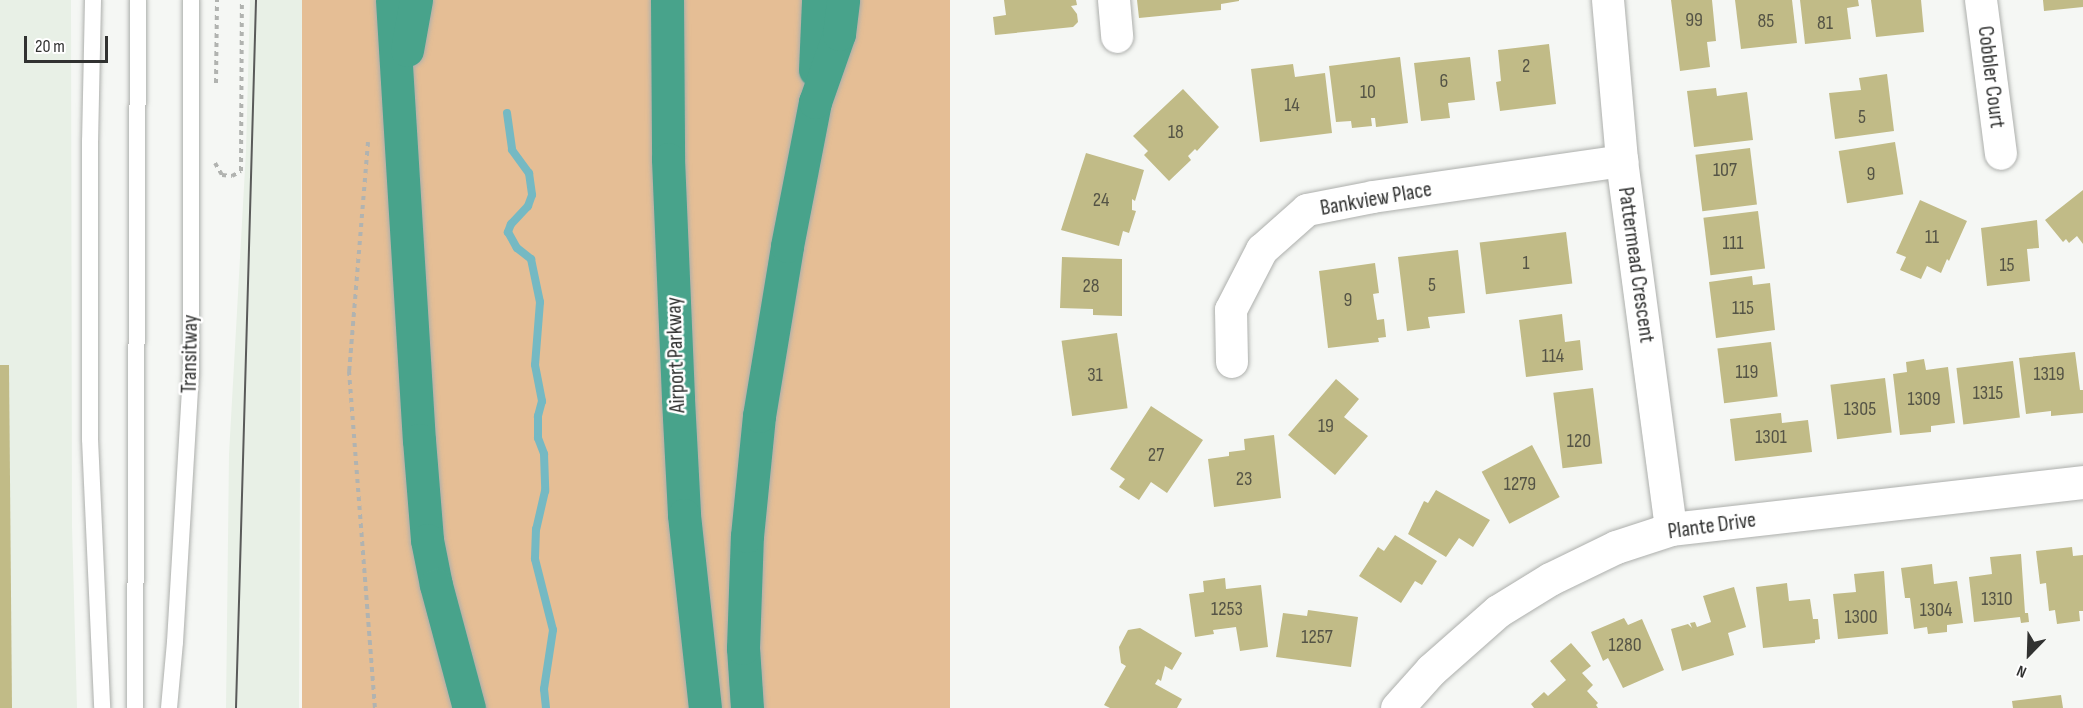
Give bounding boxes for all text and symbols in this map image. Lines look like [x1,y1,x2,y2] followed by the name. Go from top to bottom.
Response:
[1685,8,1703,32] house number: 99
[1758,9,1774,33] house number: 85
[1817,11,1833,35] house number: 81
[27,24,111,62] scale bar
[1972,24,2010,130] street label: Cobbler Court
[35,36,65,57] text: 20 m
[1522,54,1530,78] house number: 2
[1440,69,1448,93] house number: 6
[1360,80,1376,104] house number: 10
[1284,93,1300,117] house number: 14
[1858,105,1866,129] house number: 5
[1168,120,1184,144] house number: 18
[1713,158,1737,182] house number: 107
[1867,162,1875,186] house number: 9
[1318,176,1434,222] street label: Bankview Place
[1612,185,1660,345] street label: Pattermead Crescent
[1093,188,1109,212] house number: 24
[1925,225,1939,249] house number: 11
[1723,231,1743,255] house number: 111
[1523,251,1529,275] house number: 1
[1999,253,2015,277] house number: 15
[1428,273,1436,297] house number: 5
[1083,274,1099,298] house number: 28
[1344,288,1352,312] house number: 9
[1732,296,1754,320] house number: 115
[661,297,691,413] street label: Airport Parkway
[176,314,204,394] street label: Transitway
[1542,344,1564,368] house number: 114
[1736,360,1758,384] house number: 119
[2033,362,2065,386] house number: 1319
[1087,363,1103,387] house number: 31
[1973,381,2003,405] house number: 1315
[1907,387,1941,411] house number: 1309
[1844,397,1876,421] house number: 1305
[1318,414,1334,438] house number: 19
[1755,425,1787,449] house number: 1301
[1567,429,1591,453] house number: 120
[1148,443,1164,467] house number: 27
[1236,467,1252,491] house number: 23
[1504,472,1536,496] house number: 1279
[1666,507,1758,545] street label: Plante Drive
[1981,587,2013,611] house number: 1310
[1211,597,1243,621] house number: 1253
[1920,598,1952,622] house number: 1304
[1844,605,1878,629] house number: 1300
[1999,624,2059,684] north arrow
[1301,625,1333,649] house number: 1257
[1608,633,1642,657] house number: 1280
[2014,661,2029,681] text: N

